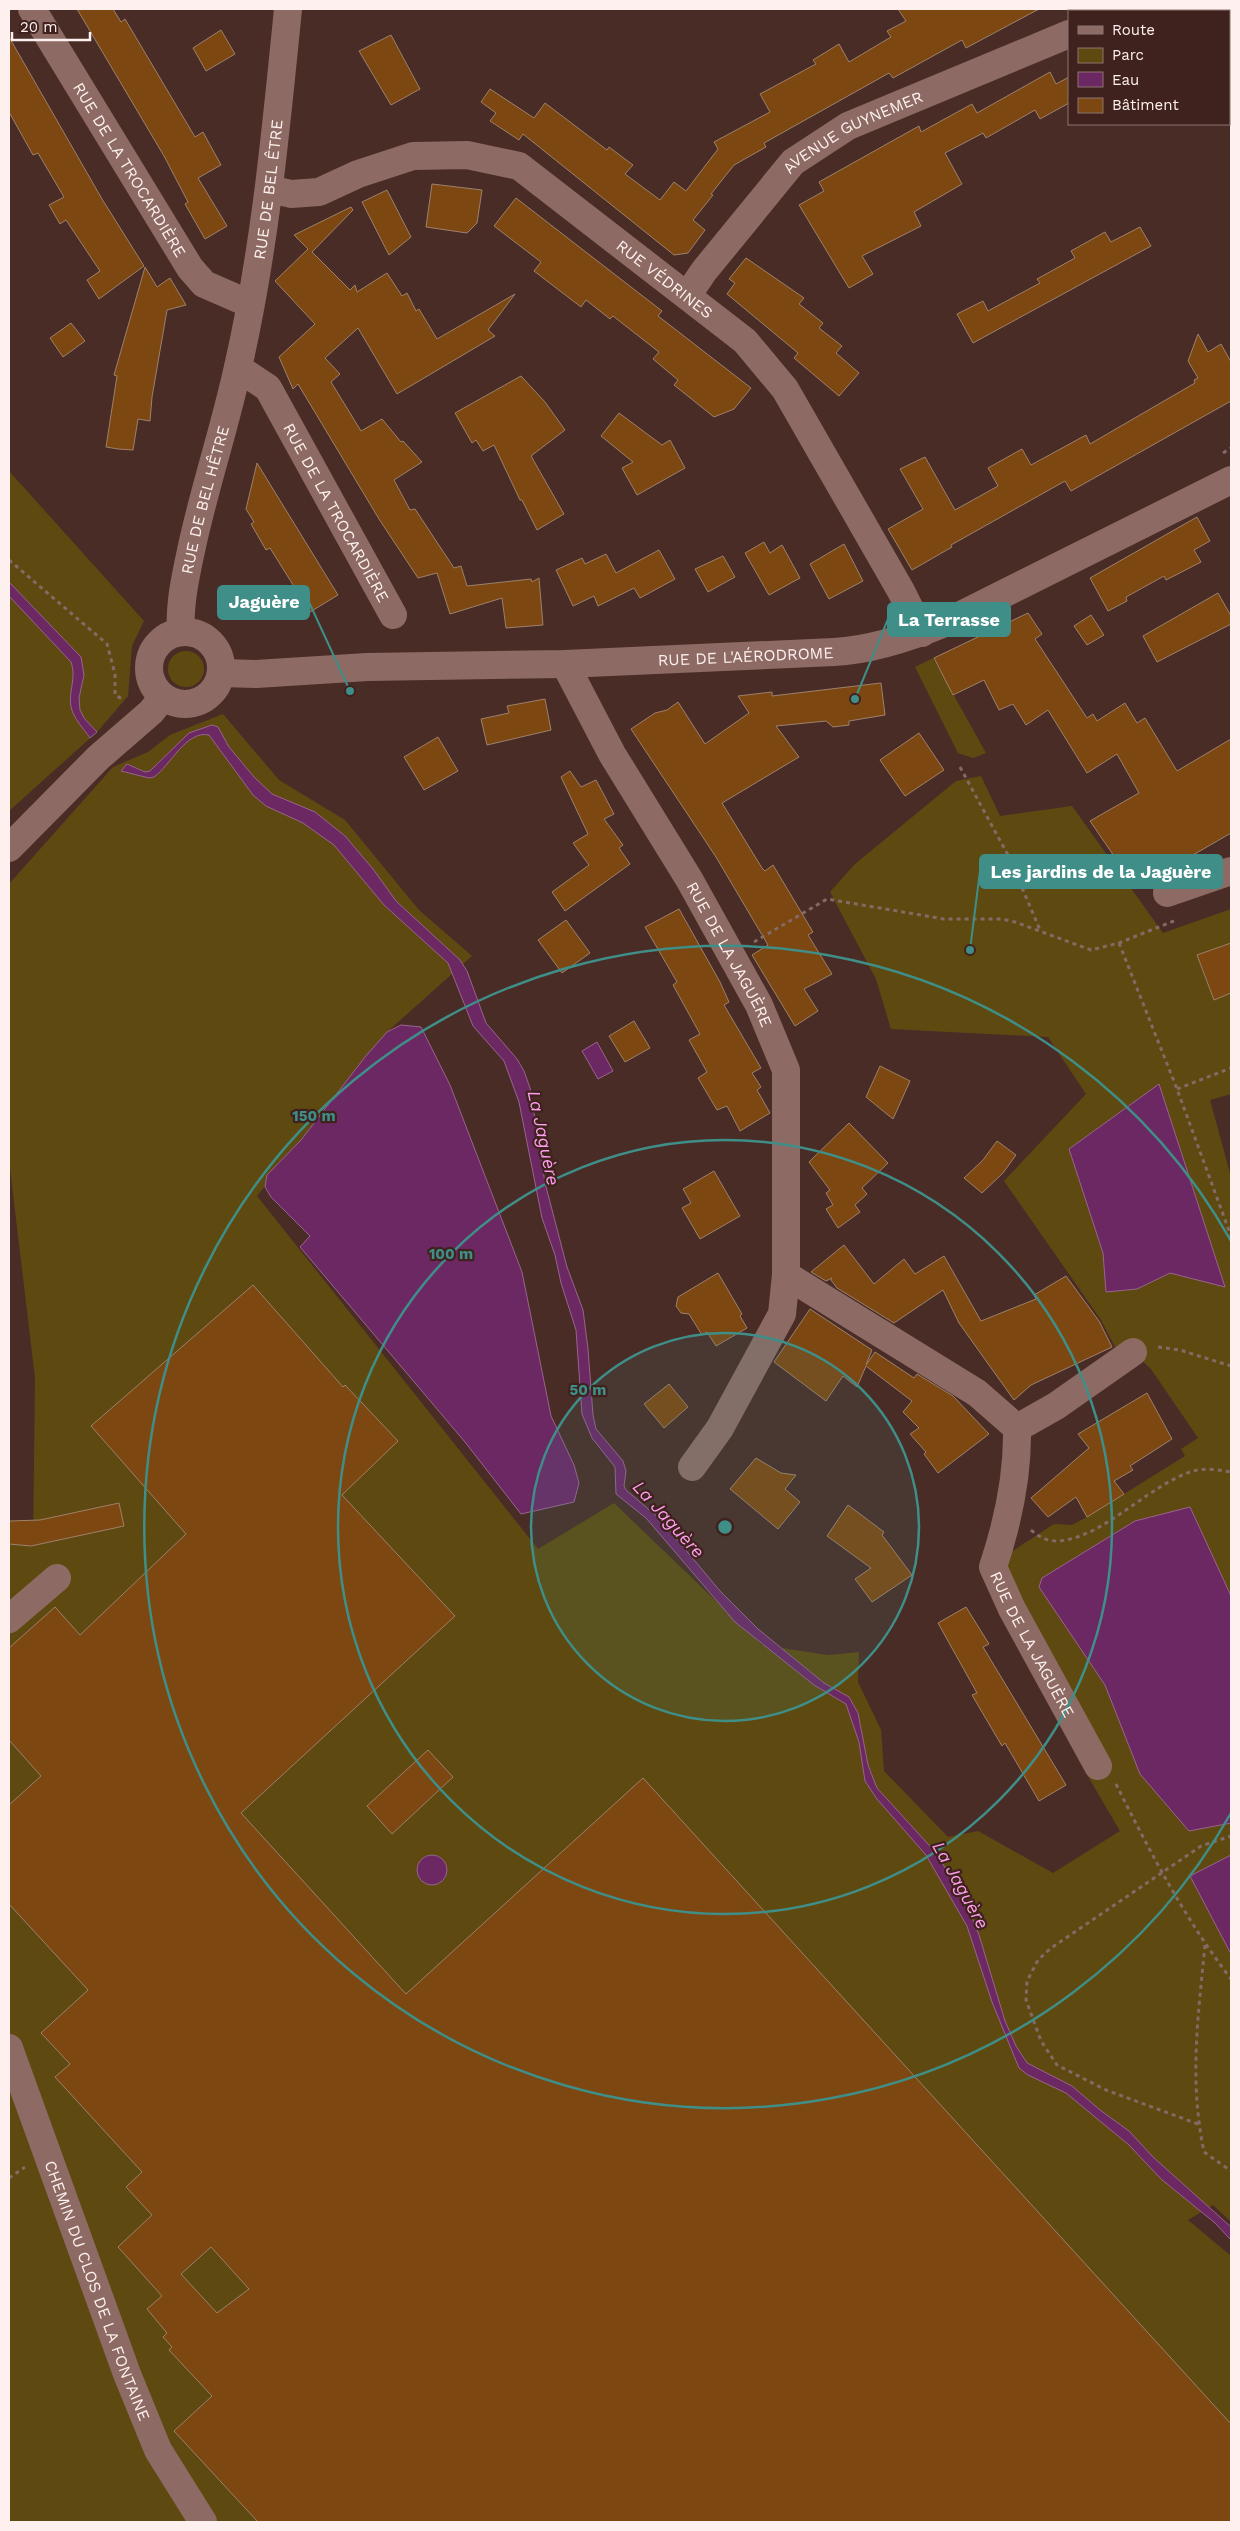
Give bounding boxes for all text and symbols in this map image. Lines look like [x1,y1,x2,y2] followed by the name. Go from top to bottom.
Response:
[12,10,90,42] scale bar
[1068,10,1230,125] legend
[20,18,58,36] text: 20 m
[1112,21,1155,39] text: Route
[1112,46,1144,64] text: Parc
[1112,71,1139,89] text: Eau
[69,79,190,260] street label: RUE DE LA TROCARDIÈRE
[778,87,925,177] street label: AVENUE GUYNEMER
[1112,96,1179,114] text: Bâtiment
[249,118,286,261] street label: RUE DE BEL ÊTRE
[613,236,717,322] street label: RUE VÉDRINES
[280,420,393,605] street label: RUE DE LA TROCARDIÈRE
[177,423,233,576] street label: RUE DE BEL HÊTRE
[218,586,309,619] callout: Jaguère
[228,591,300,612] text: Jaguère
[888,603,1010,636] callout: La Terrasse
[898,609,1000,630] text: La Terrasse
[657,643,834,669] street label: RUE DE L'AÉRODROME
[980,855,1222,888] callout: Les jardins de la Jaguère
[991,861,1211,882] text: Les jardins de la Jaguère
[683,878,776,1030] street label: RUE DE LA JAGUÈRE
[524,1088,564,1188] water label: La Jaguère
[292,1107,336,1125] text: 150 m
[429,1245,473,1263] text: 100 m
[570,1381,606,1399] text: 50 m
[629,1476,709,1562] water label: La Jaguère
[716,1518,734,1536] centre of rings
[987,1568,1079,1720] street label: RUE DE LA JAGUÈRE
[928,1838,994,1932] water label: La Jaguère
[41,2158,154,2423] street label: CHEMIN DU CLOS DE LA FONTAINE

